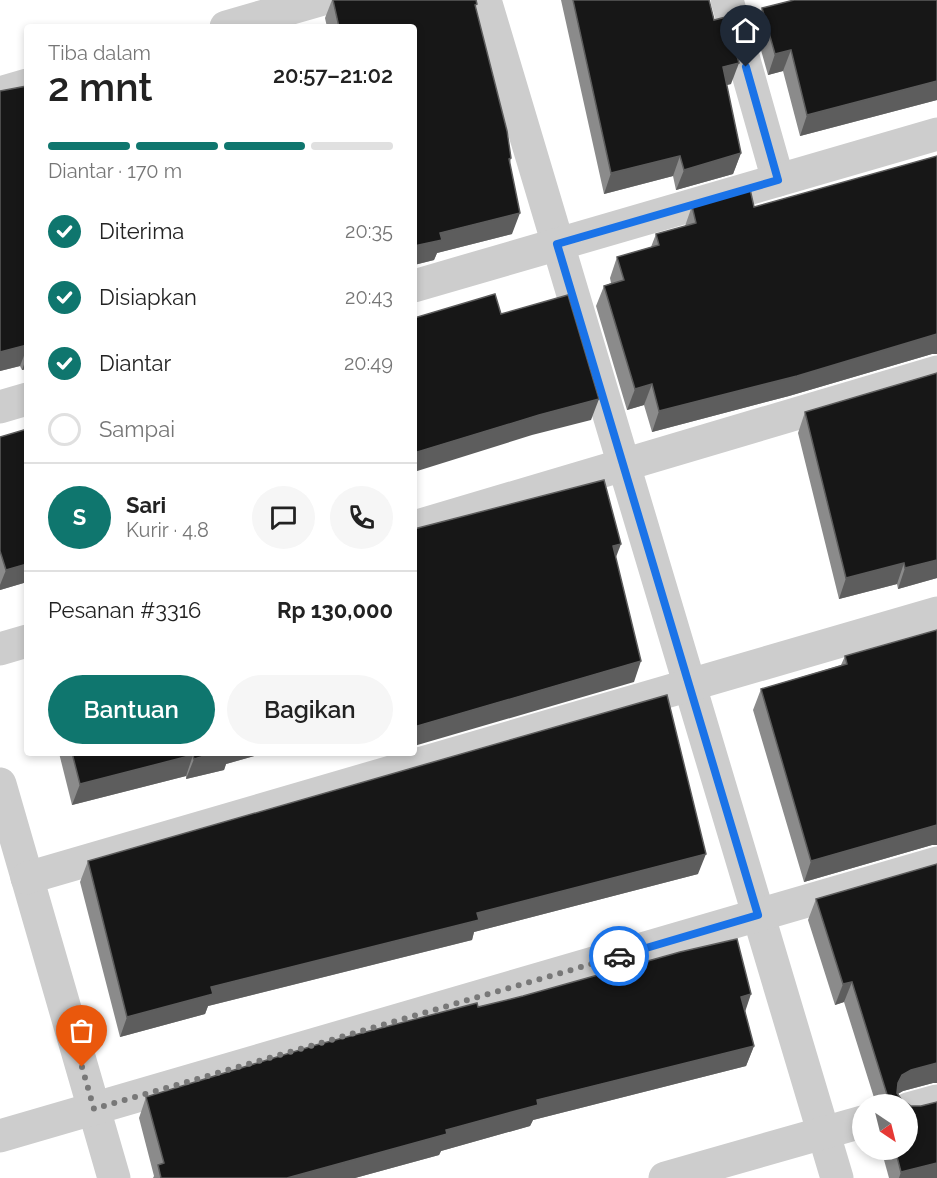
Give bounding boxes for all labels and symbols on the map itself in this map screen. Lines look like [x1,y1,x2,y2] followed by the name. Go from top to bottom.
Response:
[720,5,771,67] pin
[589,926,649,986] courier
[56,1005,107,1067] pin
[852,1094,918,1160] north arrow

